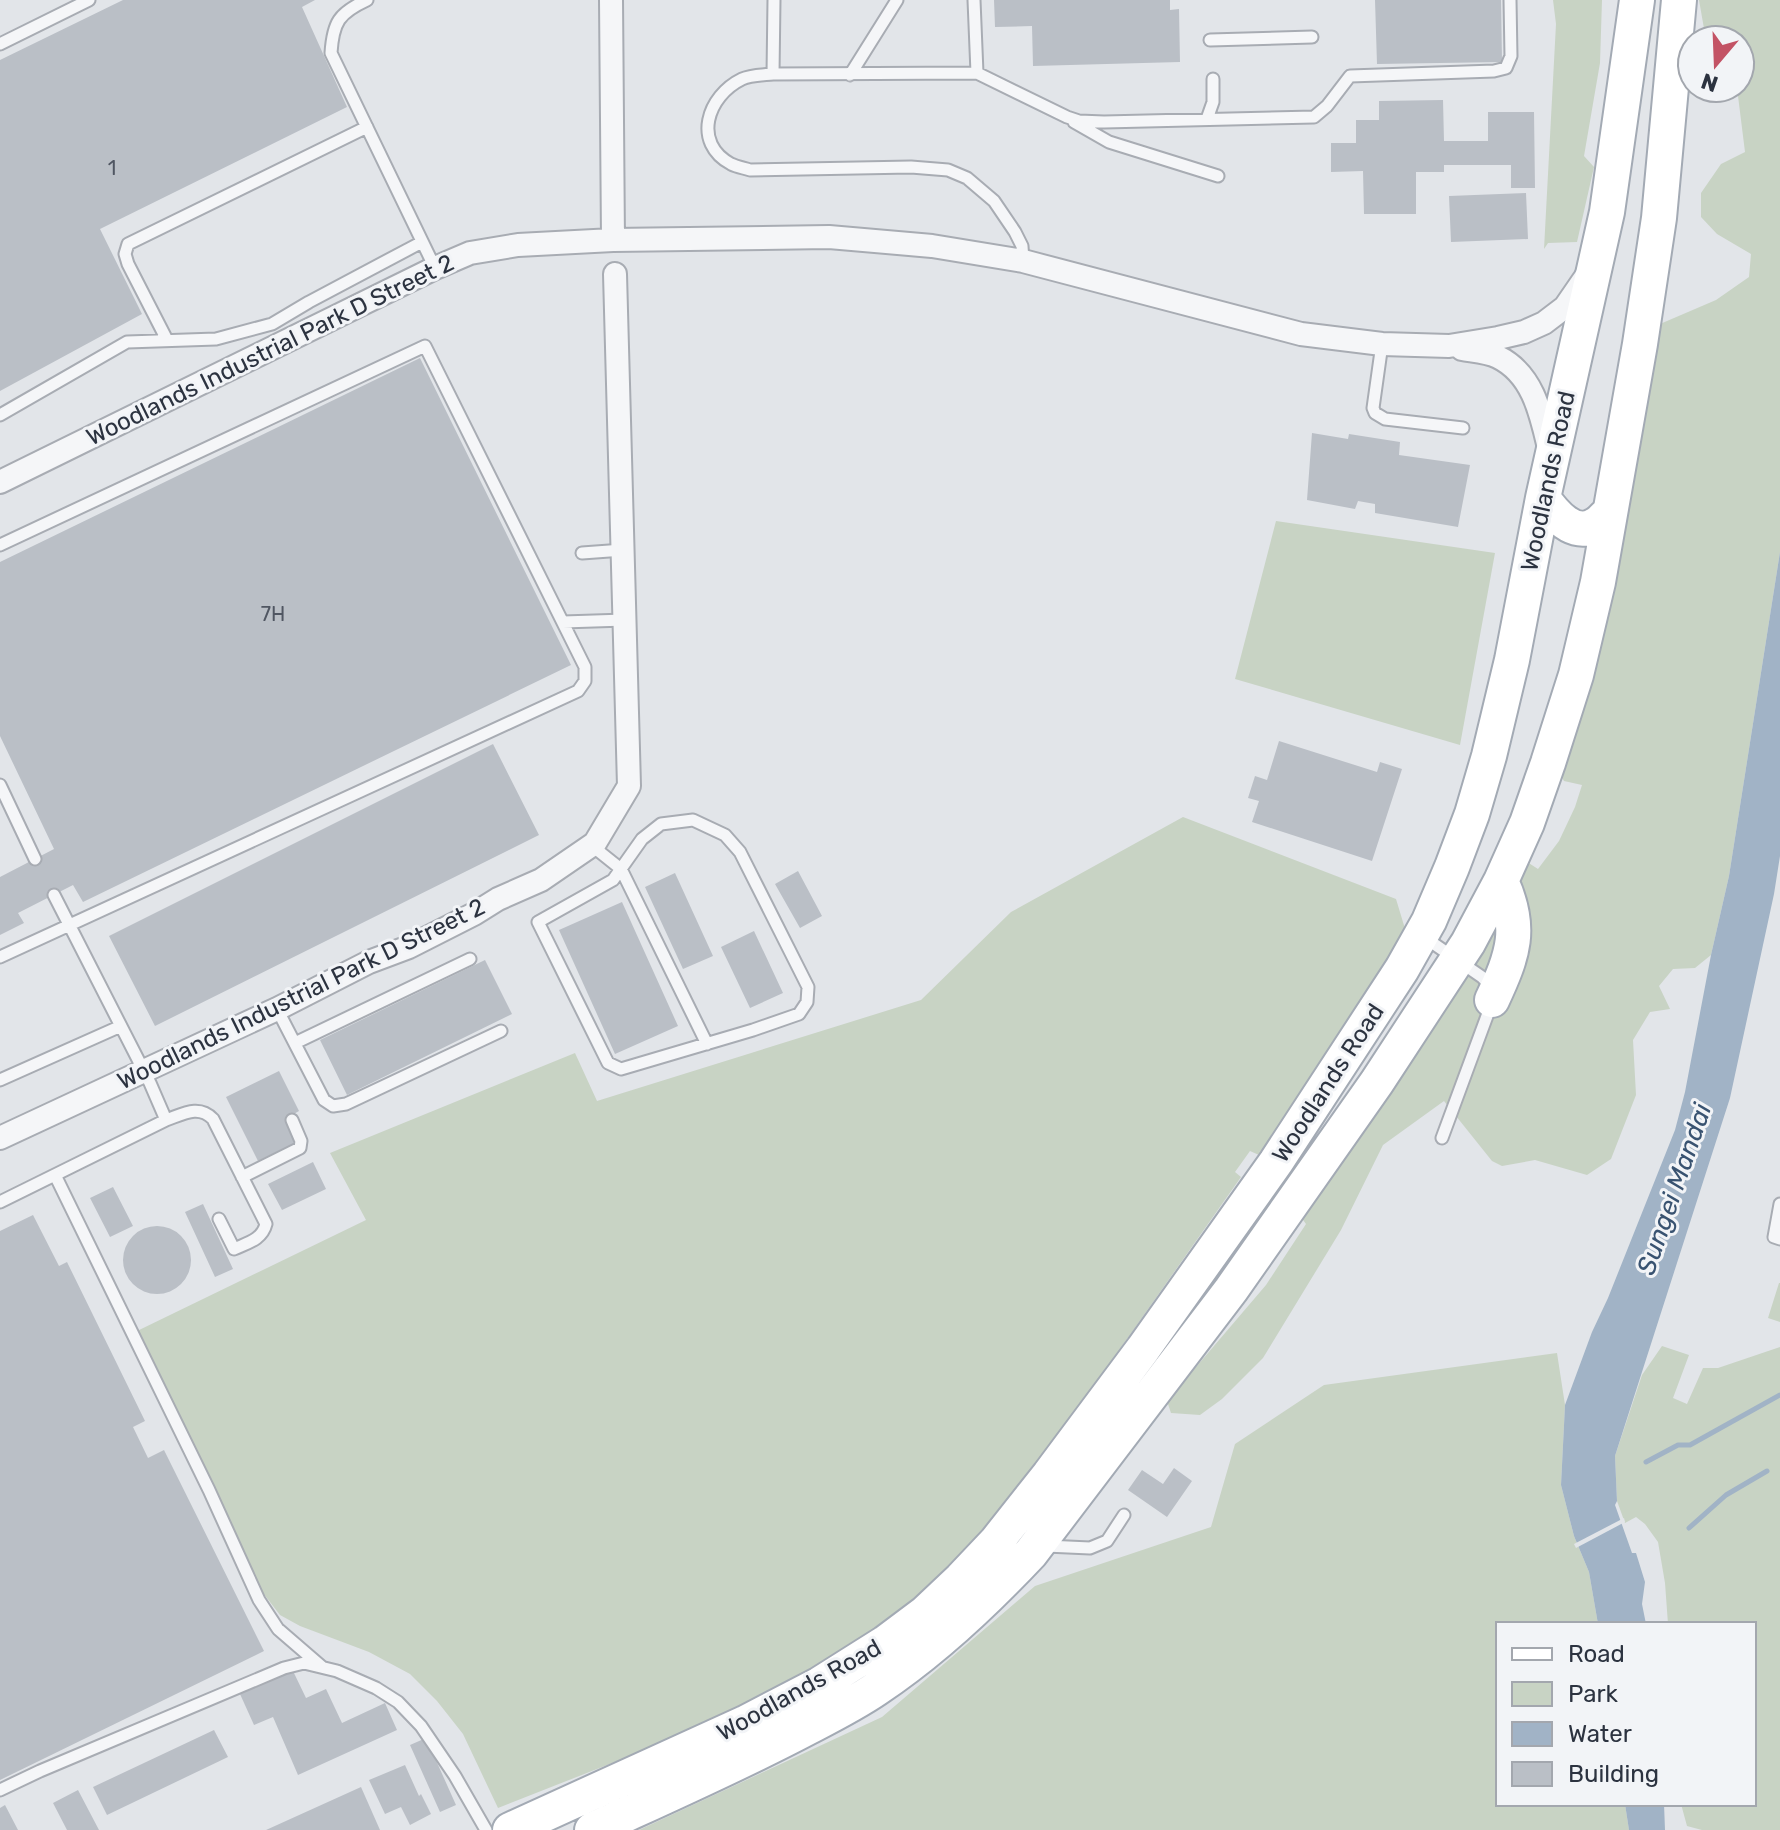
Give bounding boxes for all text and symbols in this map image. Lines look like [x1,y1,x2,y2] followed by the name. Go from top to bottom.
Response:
[1676,24,1756,104] north arrow
[1698,67,1722,98] text: N
[108,156,116,180] house number: 1
[82,249,458,451] street label: Woodlands Industrial Park D Street 2
[1515,388,1581,574] street label: Woodlands Road
[261,602,285,626] house number: 7H
[113,893,489,1095] street label: Woodlands Industrial Park D Street 2
[1266,998,1390,1168] street label: Woodlands Road
[1631,1099,1718,1279] water label: Sungei Mandai
[1496,1622,1756,1806] legend
[712,1633,886,1747] street label: Woodlands Road
[1568,1640,1625,1668] text: Road
[1568,1680,1619,1708] text: Park
[1568,1720,1632,1748] text: Water
[1568,1760,1659,1788] text: Building

